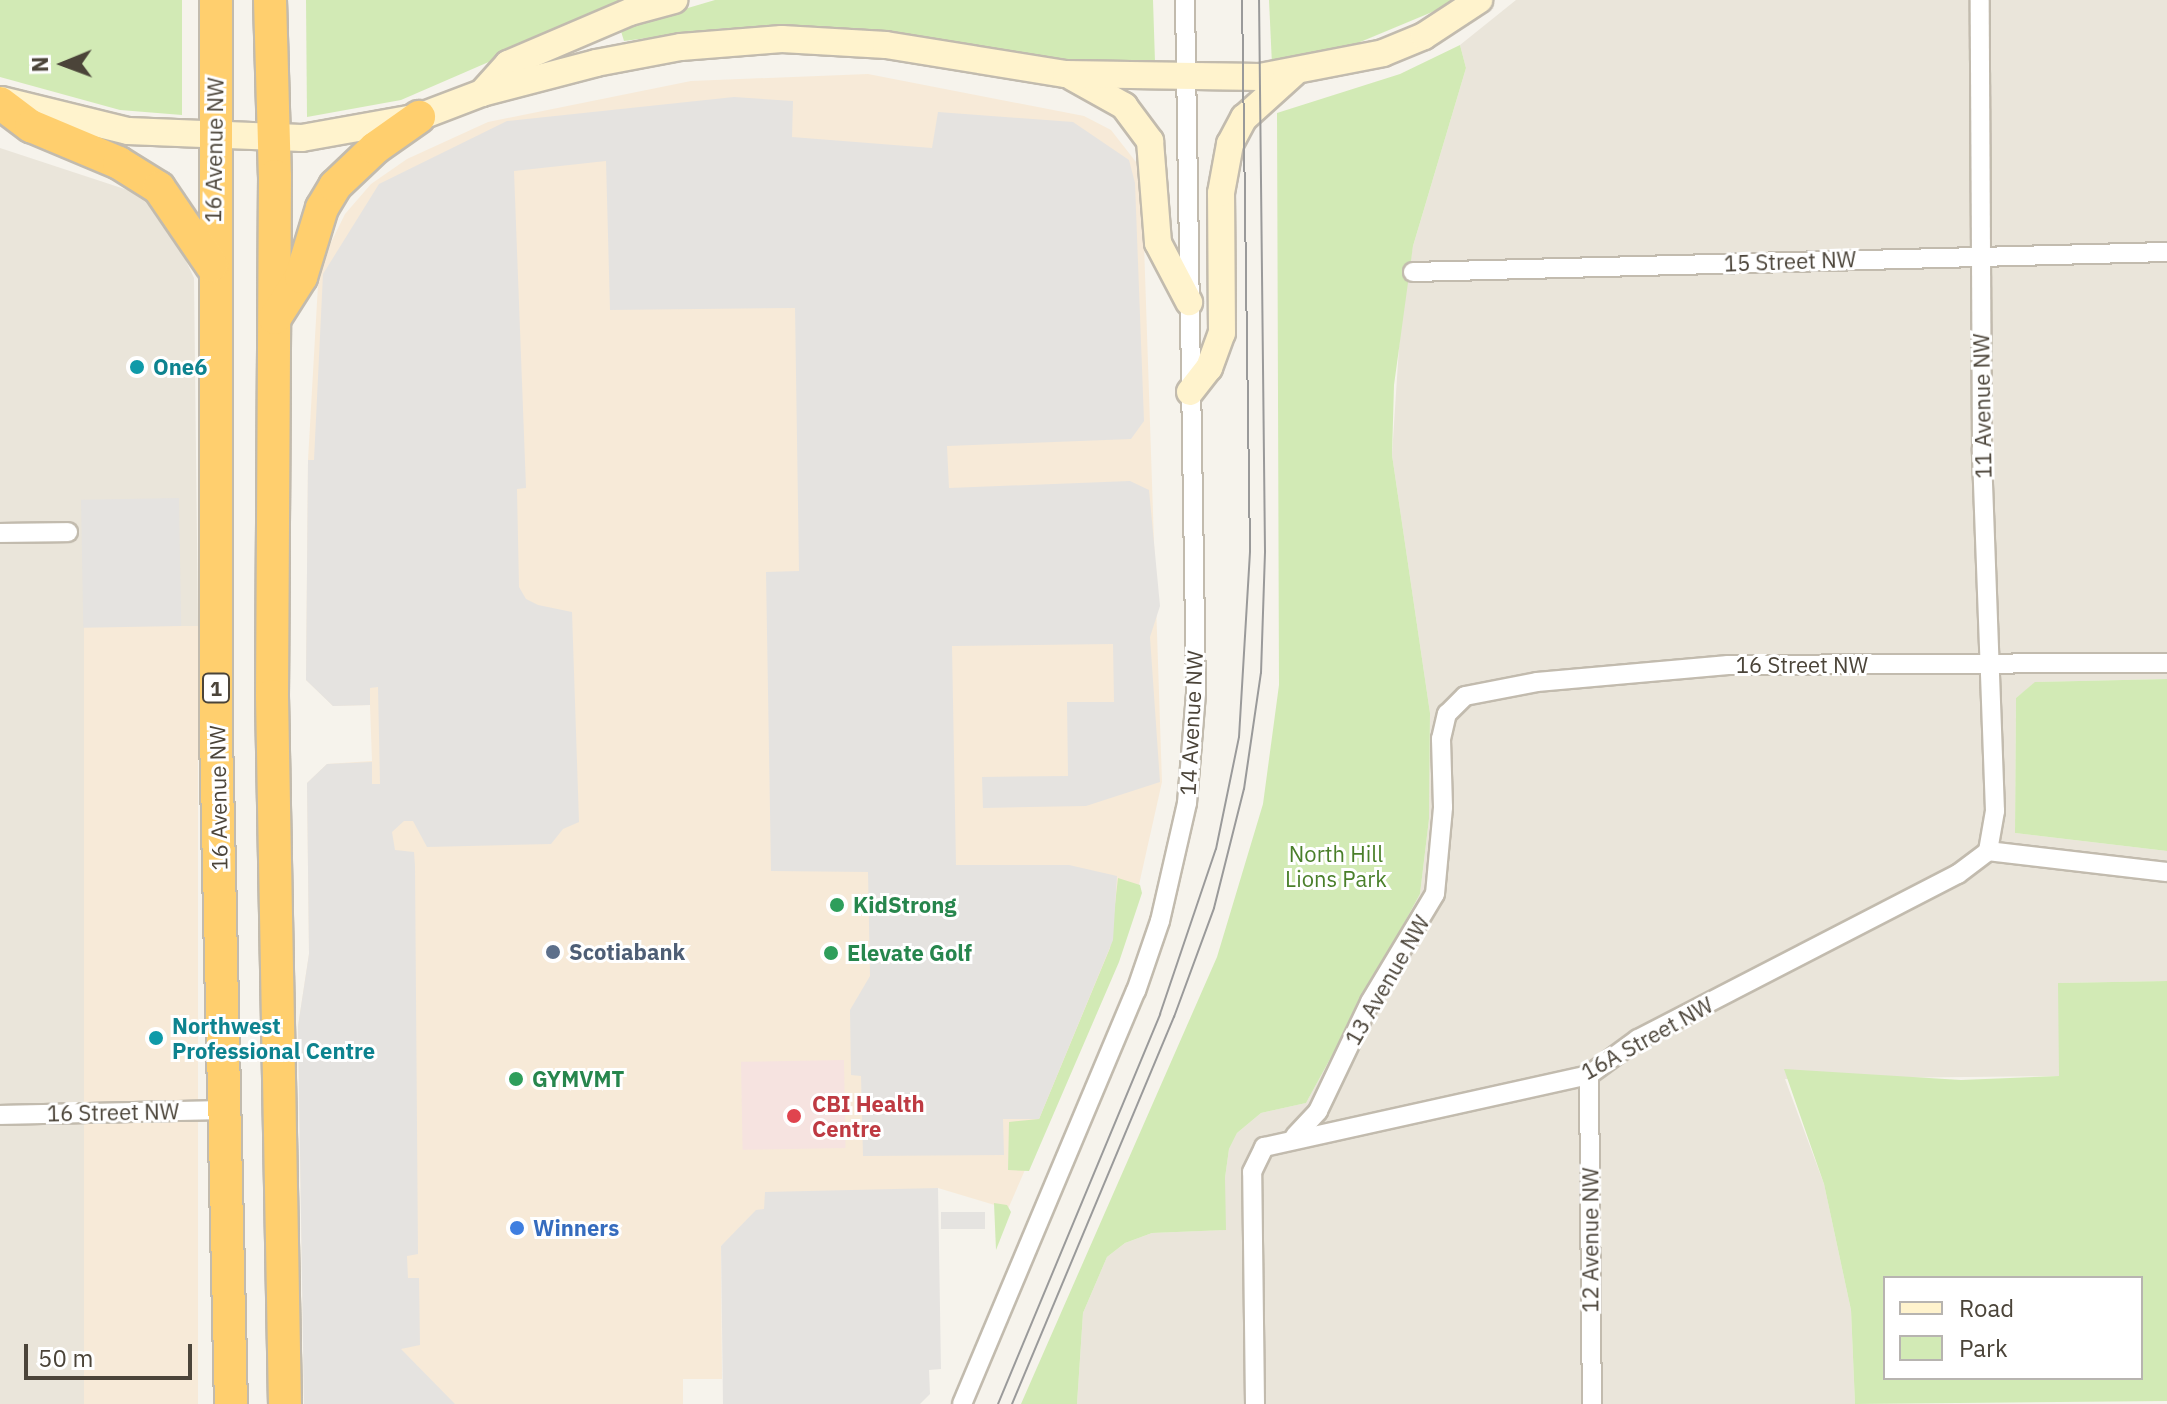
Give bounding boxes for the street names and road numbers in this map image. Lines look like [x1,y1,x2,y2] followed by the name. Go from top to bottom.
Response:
[200,77,228,223] street label: 16 Avenue NW
[1723,245,1857,277] street label: 15 Street NW
[1968,333,1996,479] street label: 11 Avenue NW
[1174,650,1208,796] street label: 14 Avenue NW
[1736,652,1868,678] street label: 16 Street NW
[202,672,230,704] road number: 1
[204,725,232,871] street label: 16 Avenue NW
[1339,910,1435,1050] street label: 13 Avenue NW
[1577,991,1717,1085] street label: 16A Street NW
[47,1098,179,1126] street label: 16 Street NW
[1577,1167,1603,1313] street label: 12 Avenue NW

